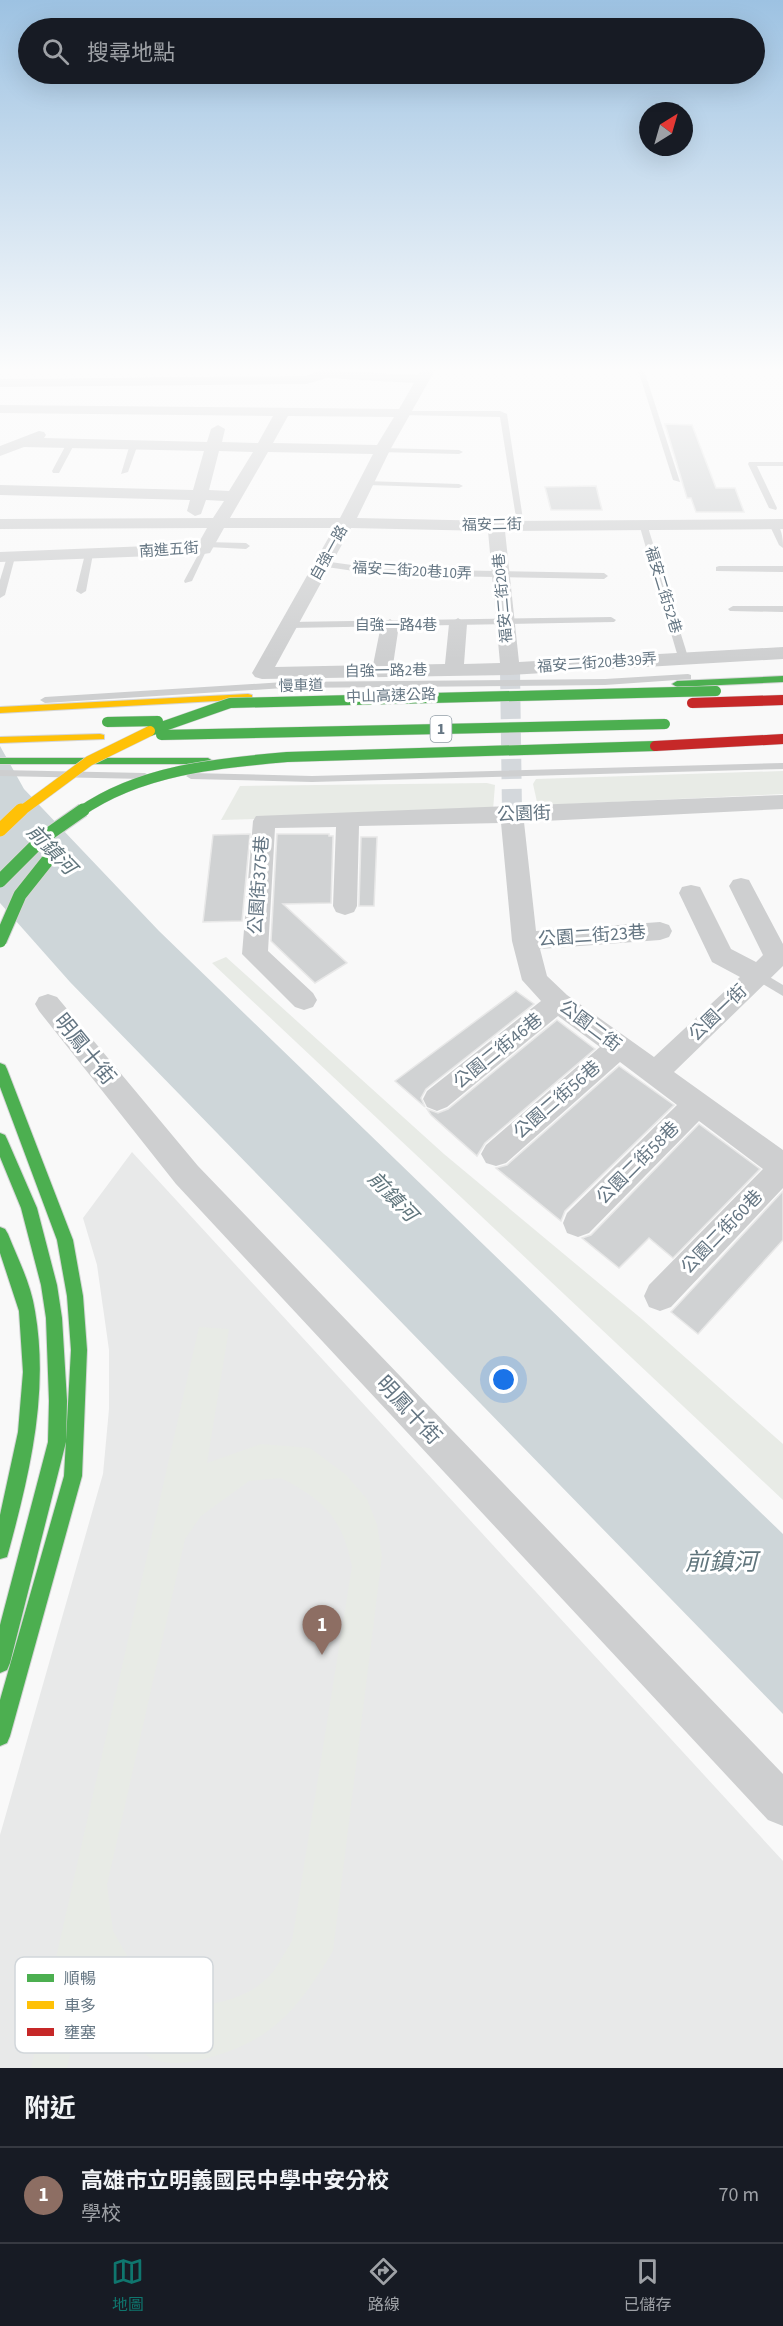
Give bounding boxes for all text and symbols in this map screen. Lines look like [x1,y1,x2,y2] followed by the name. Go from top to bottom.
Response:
[18,18,765,84] search box
[39,35,72,68] icon: search
[87,37,175,69] text: 搜尋地點
[639,102,693,156] north arrow
[462,514,522,536] street label: 福安二街
[305,522,353,584] street label: 自強一路
[138,537,200,563] street label: 南進五街
[640,544,686,636] street label: 福安二街52巷
[489,552,517,644] street label: 福安二街20巷
[352,557,472,585] street label: 福安二街20巷10弄
[355,615,437,636] street label: 自強一路4巷
[536,648,658,678] street label: 福安二街20巷39弄
[345,660,427,682] street label: 自強一路2巷
[278,675,324,697] street label: 慢車道
[346,684,436,708] street label: 中山高速公路
[430,716,452,742] road number: 1
[497,801,551,827] street label: 公園街
[20,819,85,884] water label: 前鎮河
[243,835,275,935] street label: 公園街375巷
[537,920,647,952] street label: 公園二街23巷
[683,979,753,1047] street label: 公園一街
[554,994,626,1058] street label: 公園二街
[47,1007,123,1091] street label: 明鳳十街
[448,1007,548,1095] street label: 公園二街46巷
[508,1055,606,1145] street label: 公園二街56巷
[591,1116,685,1210] street label: 公園二街58巷
[361,1166,426,1231] water label: 前鎮河
[676,1185,768,1279] street label: 公園二街60巷
[489,1365,518,1394] your location
[369,1369,449,1451] street label: 明鳳十街
[685,1545,761,1580] water label: 前鎮河
[302,1606,342,1655] pin: 1
[15,1957,213,2053] legend
[64,1968,96,1990] text: 順暢
[64,1995,96,2017] text: 車多
[64,2022,96,2044] text: 壅塞
[24,2090,76,2127] text: 附近
[81,2165,389,2197] text: 高雄市立明義國民中學中安分校
[38,2181,49,2209] text: 1
[719,2181,759,2209] text: 70 m
[81,2200,121,2228] text: 學校
[111,2255,144,2316] tab: 地圖
[367,2255,400,2316] tab: 路線
[623,2255,671,2316] tab: 已儲存

